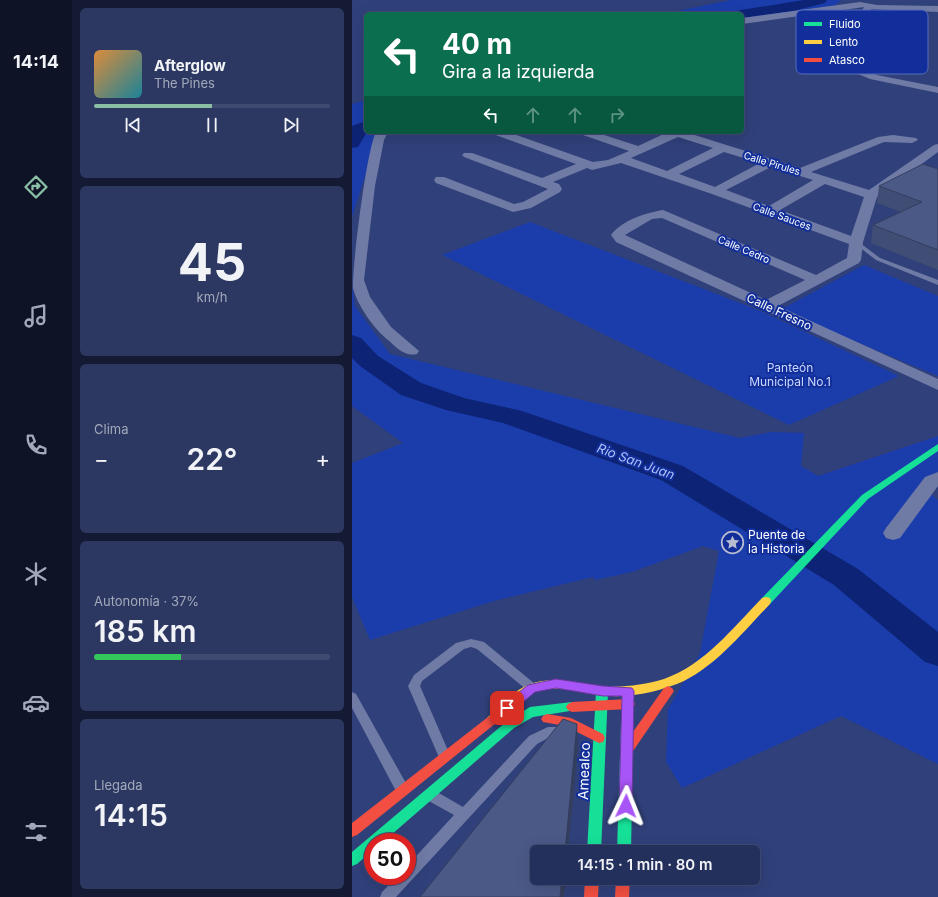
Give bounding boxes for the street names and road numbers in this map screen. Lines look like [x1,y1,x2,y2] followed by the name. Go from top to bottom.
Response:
[742,149,802,177] street label: Calle Pirules
[751,200,813,232] street label: Calle Sauces
[716,233,772,265] street label: Calle Cedro
[744,290,814,333] street label: Calle Fresno
[574,742,593,800] street label: Amealco

